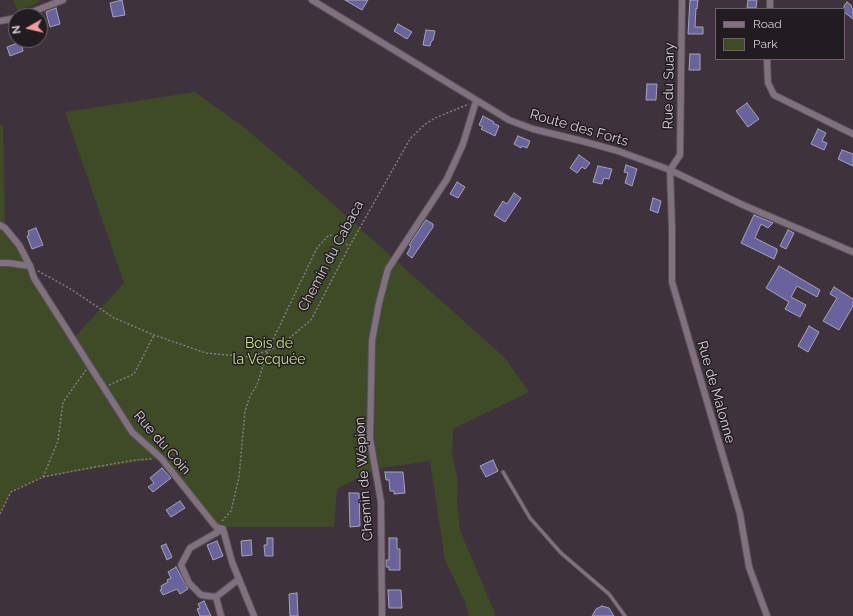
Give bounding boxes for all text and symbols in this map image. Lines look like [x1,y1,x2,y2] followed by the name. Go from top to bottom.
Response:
[8,8,48,48] north arrow
[715,8,845,60] legend
[753,17,782,31] text: Road
[10,25,24,35] text: N
[753,37,778,51] text: Park
[660,43,678,129] street label: Rue du Suary
[528,106,630,150] street label: Route des Forts
[295,198,367,314] street label: Chemin du Cabaca
[233,336,305,368] park label: Bois de la Vecquée
[693,339,739,445] street label: Rue de Malonne
[130,408,194,478] street label: Rue du Coin
[351,416,377,542] street label: Chemin de Wépion

